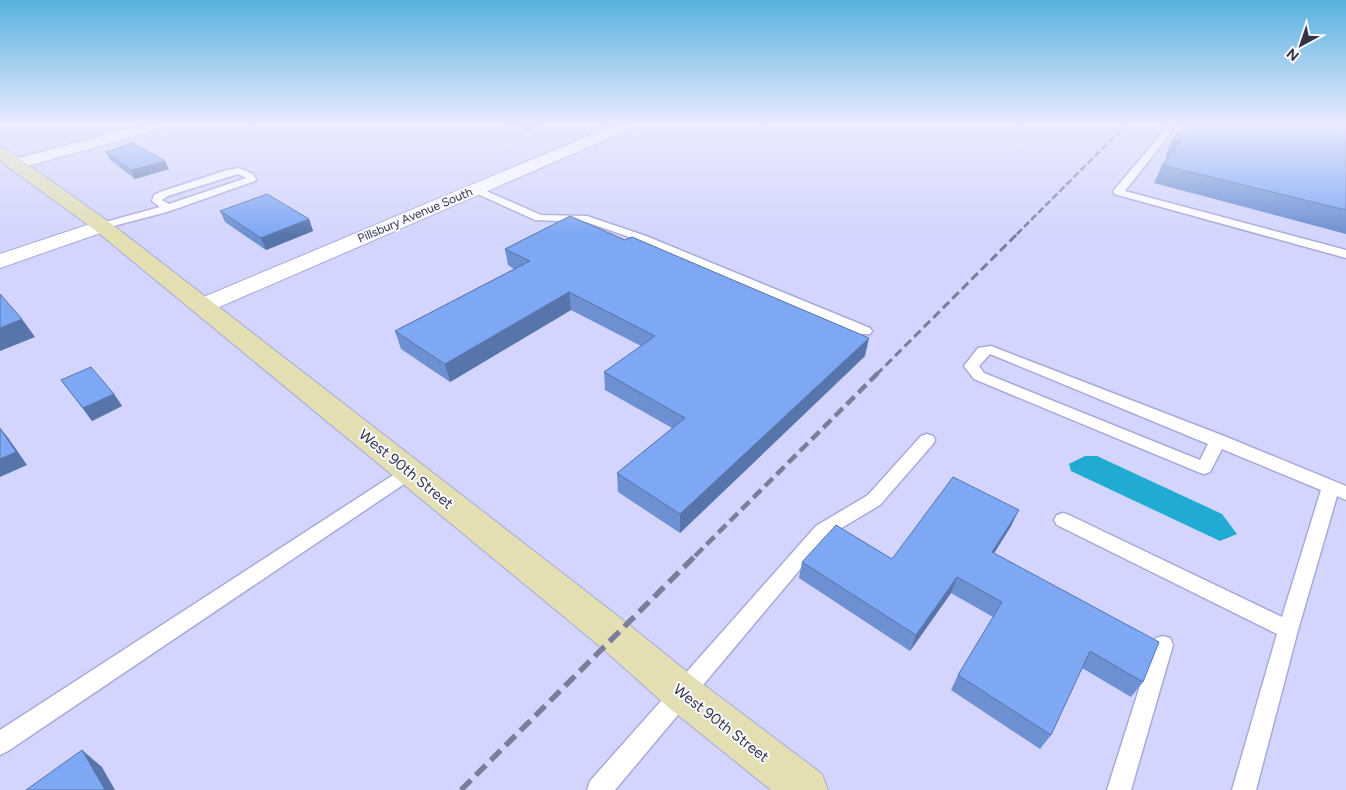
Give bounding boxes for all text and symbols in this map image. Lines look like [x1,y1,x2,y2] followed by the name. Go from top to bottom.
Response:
[1276,20,1326,70] north arrow
[1283,45,1303,65] text: N
[355,184,475,246] street label: Pillsbury Avenue South
[355,425,457,513] street label: West 90th Street
[670,680,773,766] street label: West 90th Street

